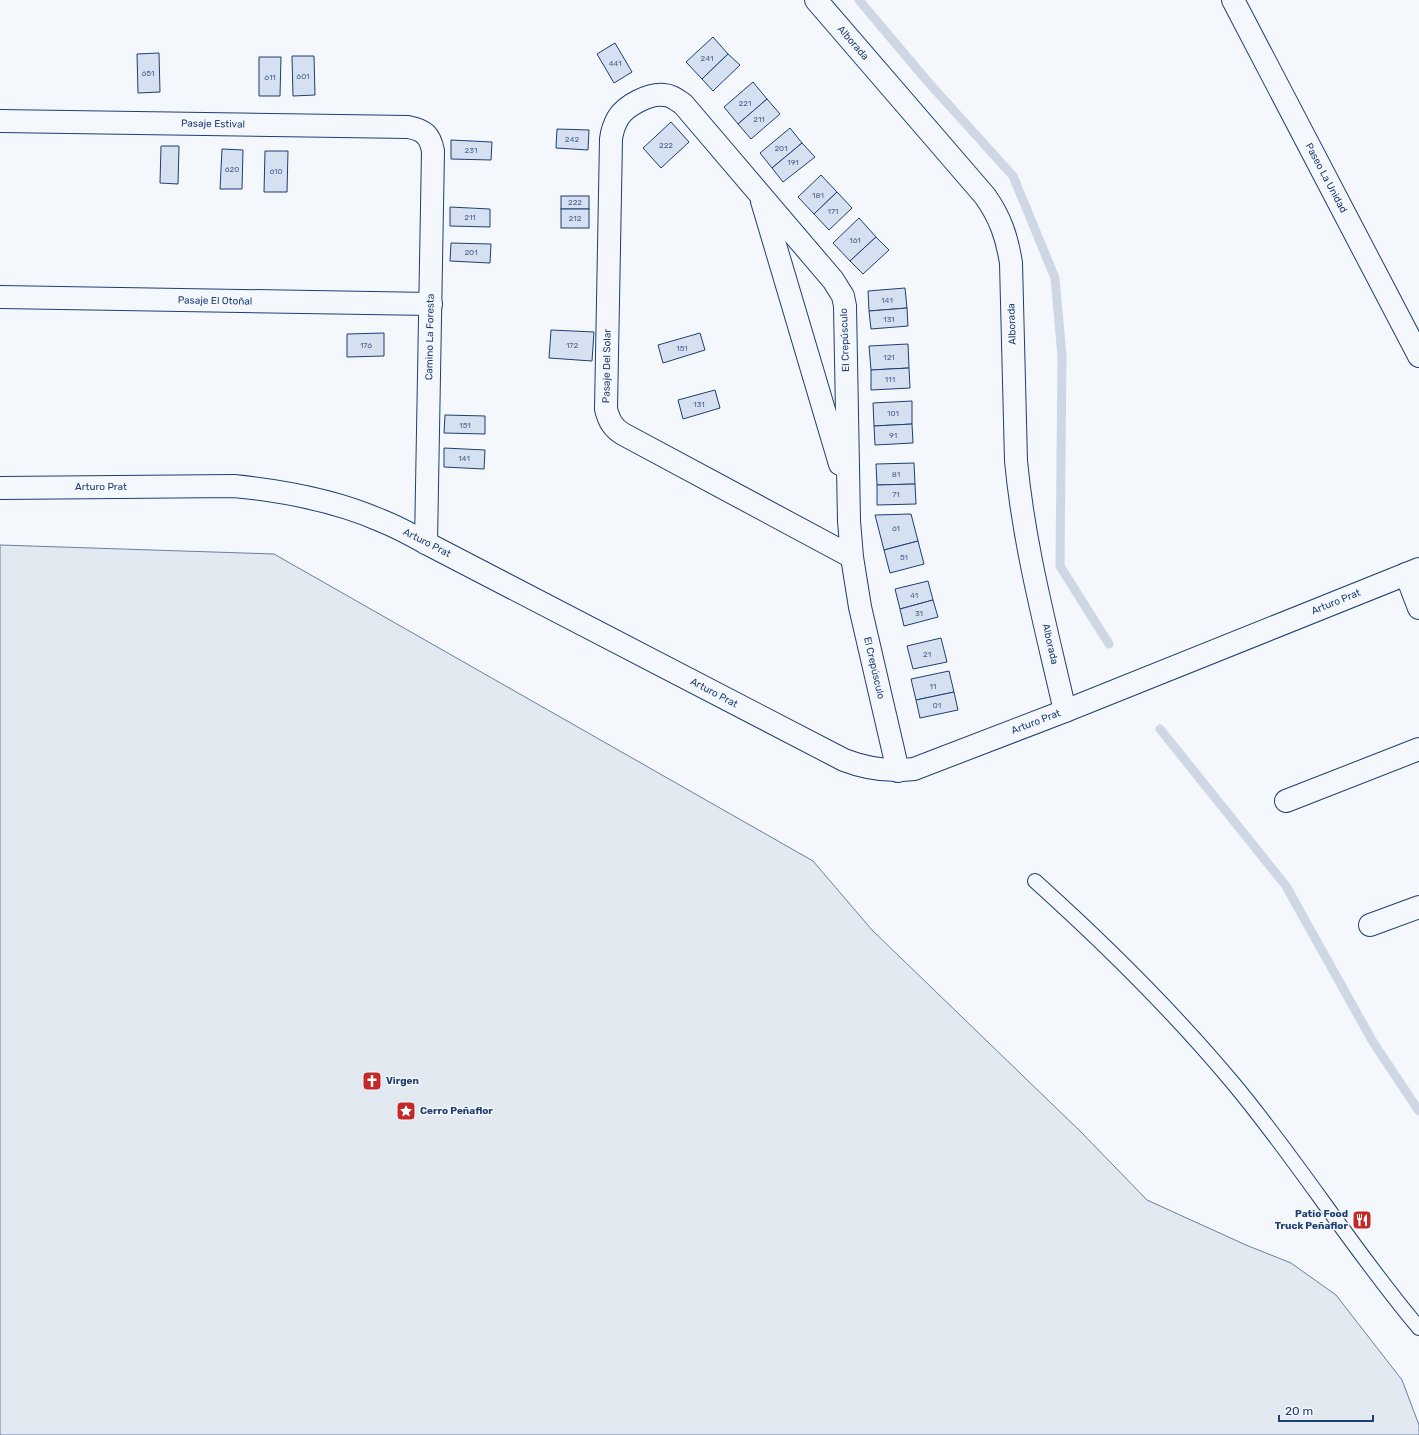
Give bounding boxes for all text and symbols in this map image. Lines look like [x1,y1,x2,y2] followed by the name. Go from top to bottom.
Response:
[835,23,871,63] street label: Alborada
[701,54,713,63] house number: 241
[608,59,622,68] house number: 441
[142,69,154,78] house number: 651
[296,72,310,81] house number: 601
[264,73,276,82] house number: 611
[739,99,751,108] house number: 221
[753,115,765,124] house number: 211
[181,117,245,131] street label: Pasaje Estival
[565,135,579,144] house number: 242
[659,141,673,150] house number: 222
[1303,141,1349,215] street label: Paseo La Unidad
[774,144,788,153] house number: 201
[465,146,477,155] house number: 231
[787,158,799,167] house number: 191
[225,165,239,174] house number: 620
[269,167,283,176] house number: 610
[812,191,824,200] house number: 181
[568,198,582,207] house number: 222
[828,207,838,216] house number: 171
[464,213,476,222] house number: 211
[569,214,582,223] house number: 212
[849,236,861,245] house number: 161
[464,248,478,257] house number: 201
[178,294,252,308] street label: Pasaje El Otoñal
[423,294,437,380] street label: Camino La Foresta
[881,296,893,305] house number: 141
[1005,303,1019,345] street label: Alborada
[838,308,852,372] street label: El Crepúsculo
[883,315,895,324] house number: 131
[600,329,614,403] street label: Pasaje Del Solar
[360,341,372,350] house number: 176
[566,341,578,350] house number: 172
[676,344,688,353] house number: 151
[883,353,895,362] house number: 121
[885,375,895,384] house number: 111
[693,400,705,409] house number: 131
[887,409,899,418] house number: 101
[459,421,471,430] house number: 151
[889,431,897,440] house number: 91
[458,454,470,463] house number: 141
[892,470,900,479] house number: 81
[75,481,127,493] street label: Arturo Prat
[892,490,900,499] house number: 71
[892,524,900,533] house number: 61
[401,526,453,560] street label: Arturo Prat
[900,553,908,562] house number: 51
[1310,587,1362,617] street label: Arturo Prat
[910,591,918,600] house number: 41
[915,609,923,618] house number: 31
[1039,622,1061,666] street label: Alborada
[861,636,887,701] street label: El Crepúsculo
[923,650,931,659] house number: 21
[688,676,740,711] street label: Arturo Prat
[930,682,936,691] house number: 11
[933,701,941,710] house number: 01
[1010,707,1062,737] street label: Arturo Prat
[361,1070,383,1092] church icon: Virgen
[386,1075,419,1087] place label: Virgen
[395,1100,417,1122] place icon: Cerro Peñaflor
[420,1105,493,1117] place label: Cerro Peñaflor
[1275,1208,1348,1232] place label: Patio Food Truck Peñaflor
[1351,1209,1373,1231] restaurant icon: Patio Food Truck Peñaflor
[1279,1397,1373,1423] scale bar
[1285,1404,1313,1418] text: 20 m

